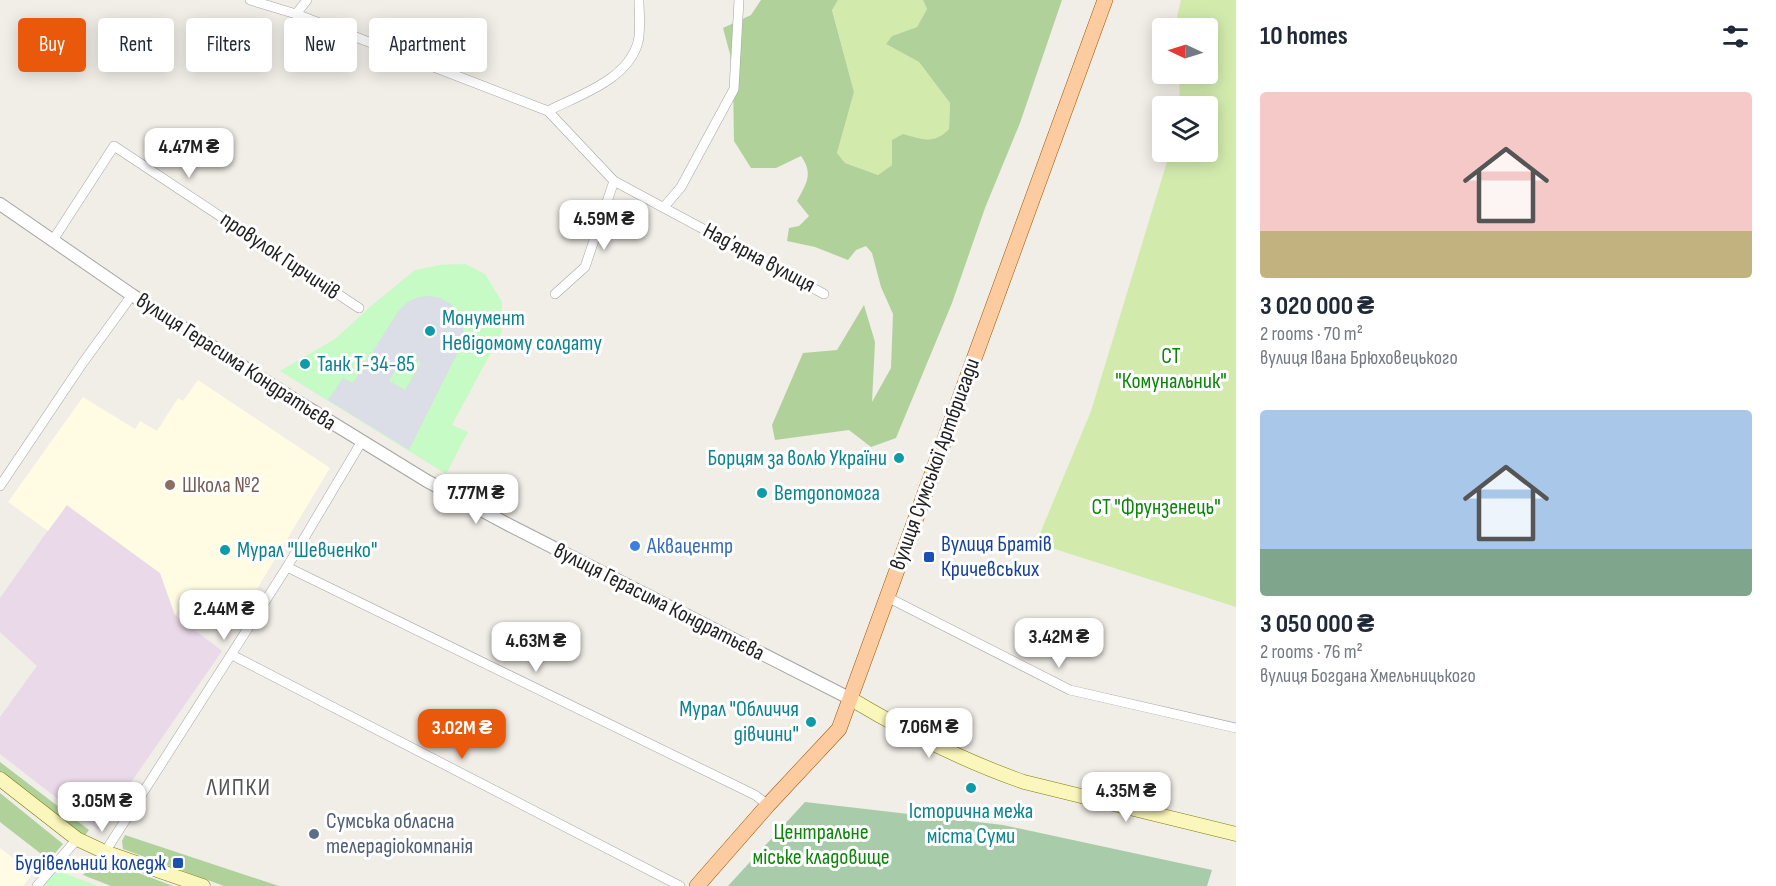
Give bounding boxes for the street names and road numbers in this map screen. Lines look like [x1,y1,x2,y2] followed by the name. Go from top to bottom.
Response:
[215,206,345,306] street label: провулок Гирчичів
[698,217,820,299] street label: Надʼярна вулиця
[131,287,341,437] street label: вулиця Герасима Кондратьєва
[884,354,986,574] street label: вулиця Сумської Артбригади
[549,537,769,667] street label: вулиця Герасима Кондратьєва

